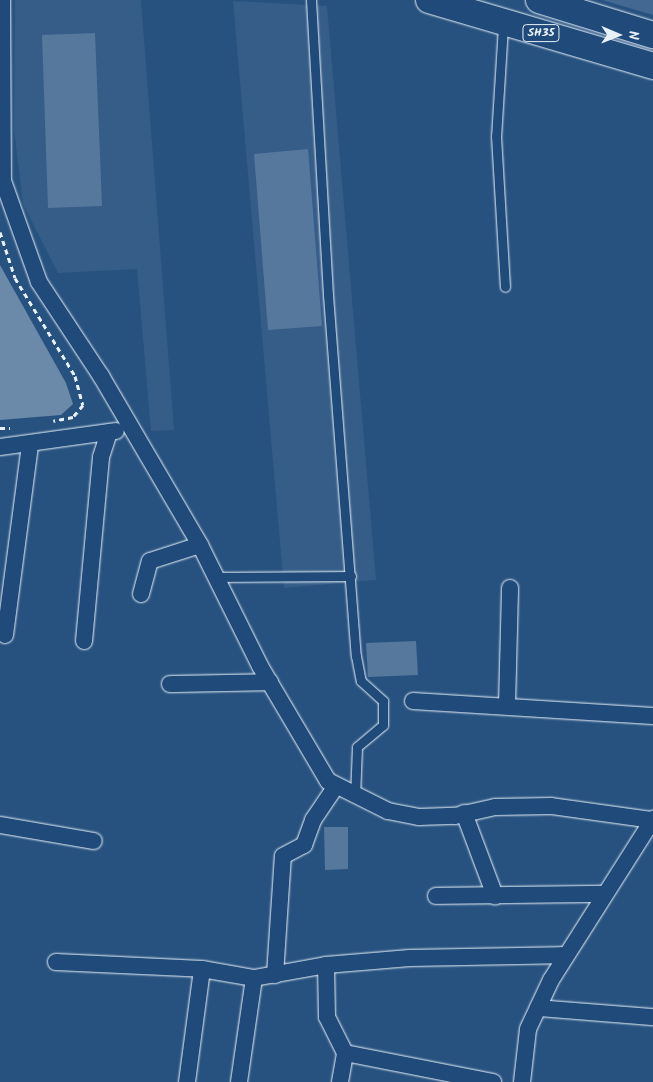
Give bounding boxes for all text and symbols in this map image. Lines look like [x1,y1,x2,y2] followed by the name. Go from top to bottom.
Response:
[593,10,643,60] north arrow
[522,23,560,42] road number: SH35
[622,31,644,40] text: N

